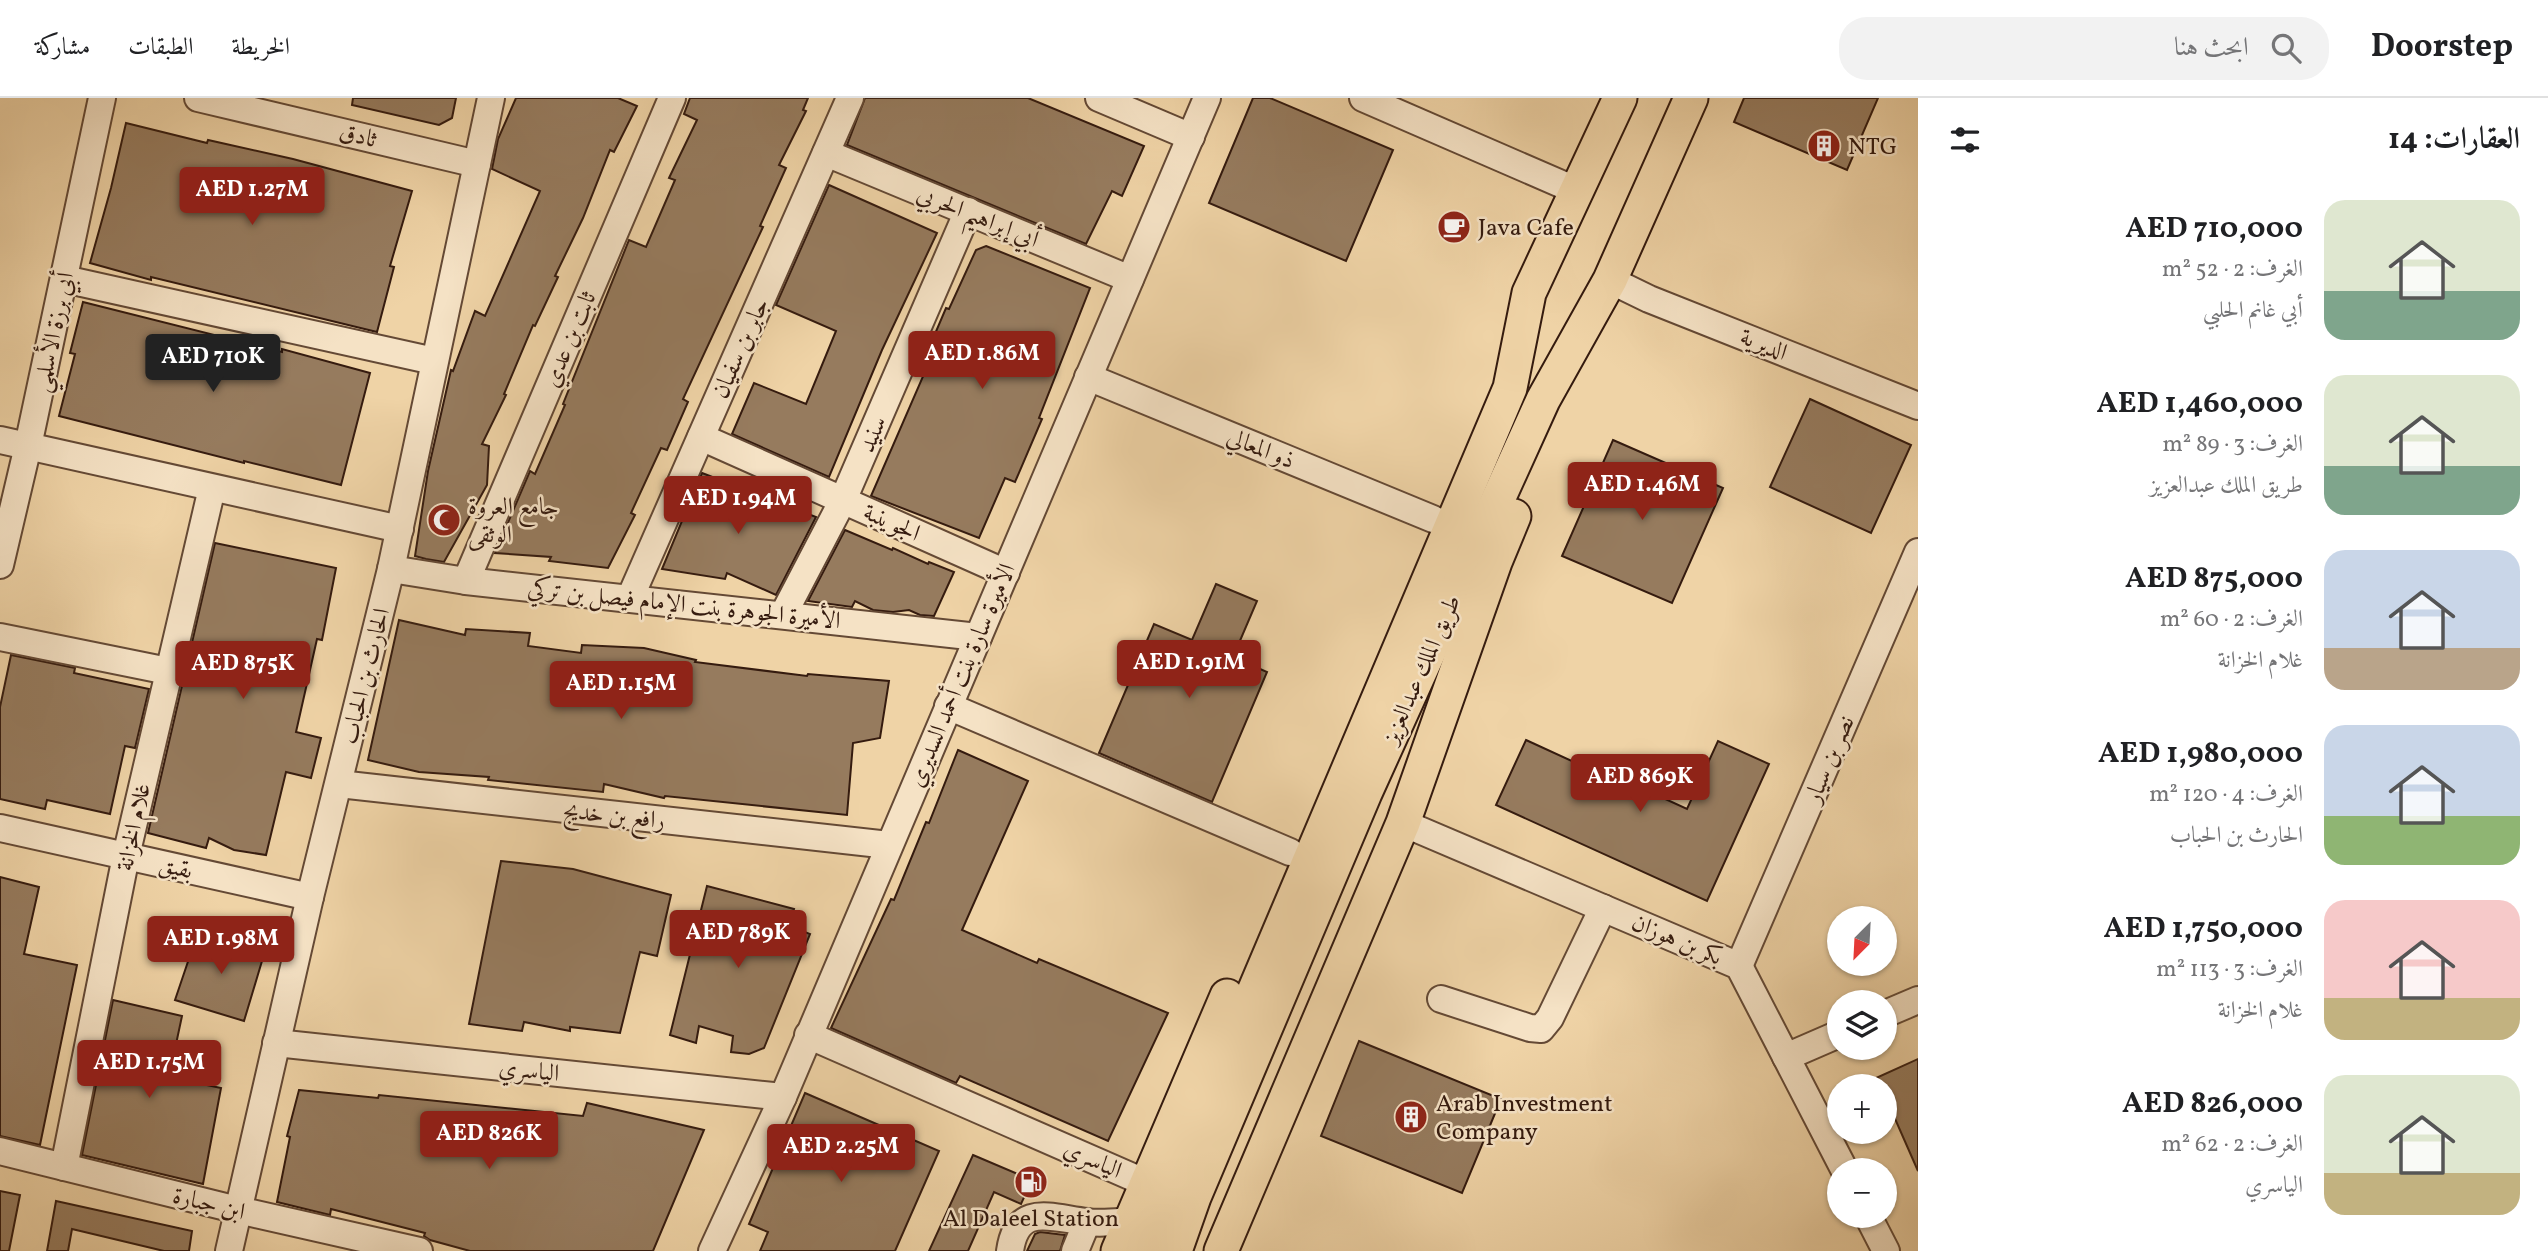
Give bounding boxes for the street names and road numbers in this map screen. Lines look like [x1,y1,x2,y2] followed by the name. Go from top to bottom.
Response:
[335,116,380,158] street label: ثادق
[909,176,1045,263] street label: أبي إبراهيم الحربي
[24,268,88,397] street label: أبي برزة الأسلمي
[535,286,606,393] street label: ثابت بن عدي
[705,293,779,404] street label: جابر بن سفيان
[1734,321,1792,371] street label: الديرية
[851,411,897,458] street label: سنيد
[1221,421,1299,479] street label: ذو المعالي
[857,496,925,551] street label: الجوينبة
[898,558,1025,793] street label: الأميرة سارة بنت أحمد السديري
[525,572,842,641] street label: الأميرة الجوهرة بنت الإمام فيصل بن تركي
[1374,590,1471,753] street label: طريق الملك عبدالعزيز
[334,605,400,748] street label: الحارث بن الحباب
[1796,711,1864,811] street label: نصر بن سيار
[109,780,163,875] street label: غلام الخزانة
[561,795,667,842] street label: رافع بن خديج
[155,849,196,889] street label: بقيق
[1626,907,1727,975] street label: بكر بن هوزان
[497,1052,561,1092] street label: الياسري
[1058,1133,1127,1189] street label: الياسري
[169,1180,248,1230] street label: ابن جبارة

